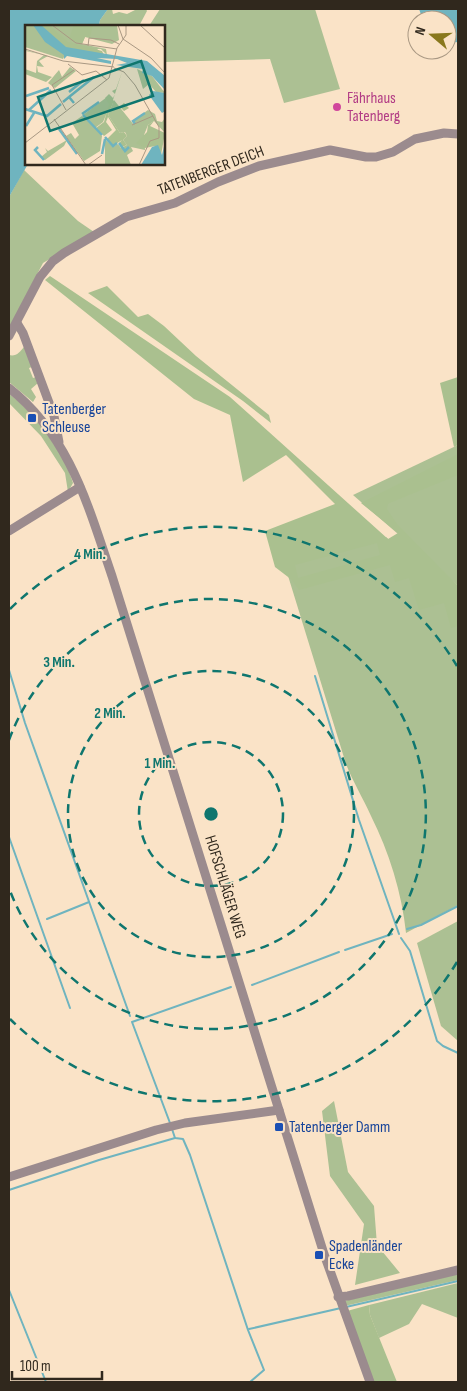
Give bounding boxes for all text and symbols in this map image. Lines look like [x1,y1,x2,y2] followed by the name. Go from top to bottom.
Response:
[407,10,457,60] north arrow
[25,25,165,165] inset map
[411,25,429,37] text: N
[347,89,400,126] place label: Fährhaus Tatenberg
[331,101,343,113] marker: Fährhaus Tatenberg
[155,142,267,200] street label: TATENBERGER DEICH
[42,400,107,437] place label: Tatenberger Schleuse
[26,412,38,424] marker: Tatenberger Schleuse
[74,545,106,564] text: 4 Min.
[43,653,75,672] text: 3 Min.
[94,704,126,723] text: 2 Min.
[145,754,175,773] text: 1 Min.
[202,805,220,823] centre of rings
[200,833,250,941] street label: HOFSCHLÄGER WEG
[289,1118,390,1137] place label: Tatenberger Damm
[273,1121,285,1133] marker: Tatenberger Damm
[329,1237,403,1274] place label: Spadenländer Ecke
[313,1249,325,1261] marker: Spadenländer Ecke
[12,1348,102,1380] scale bar
[20,1357,51,1376] text: 100 m

